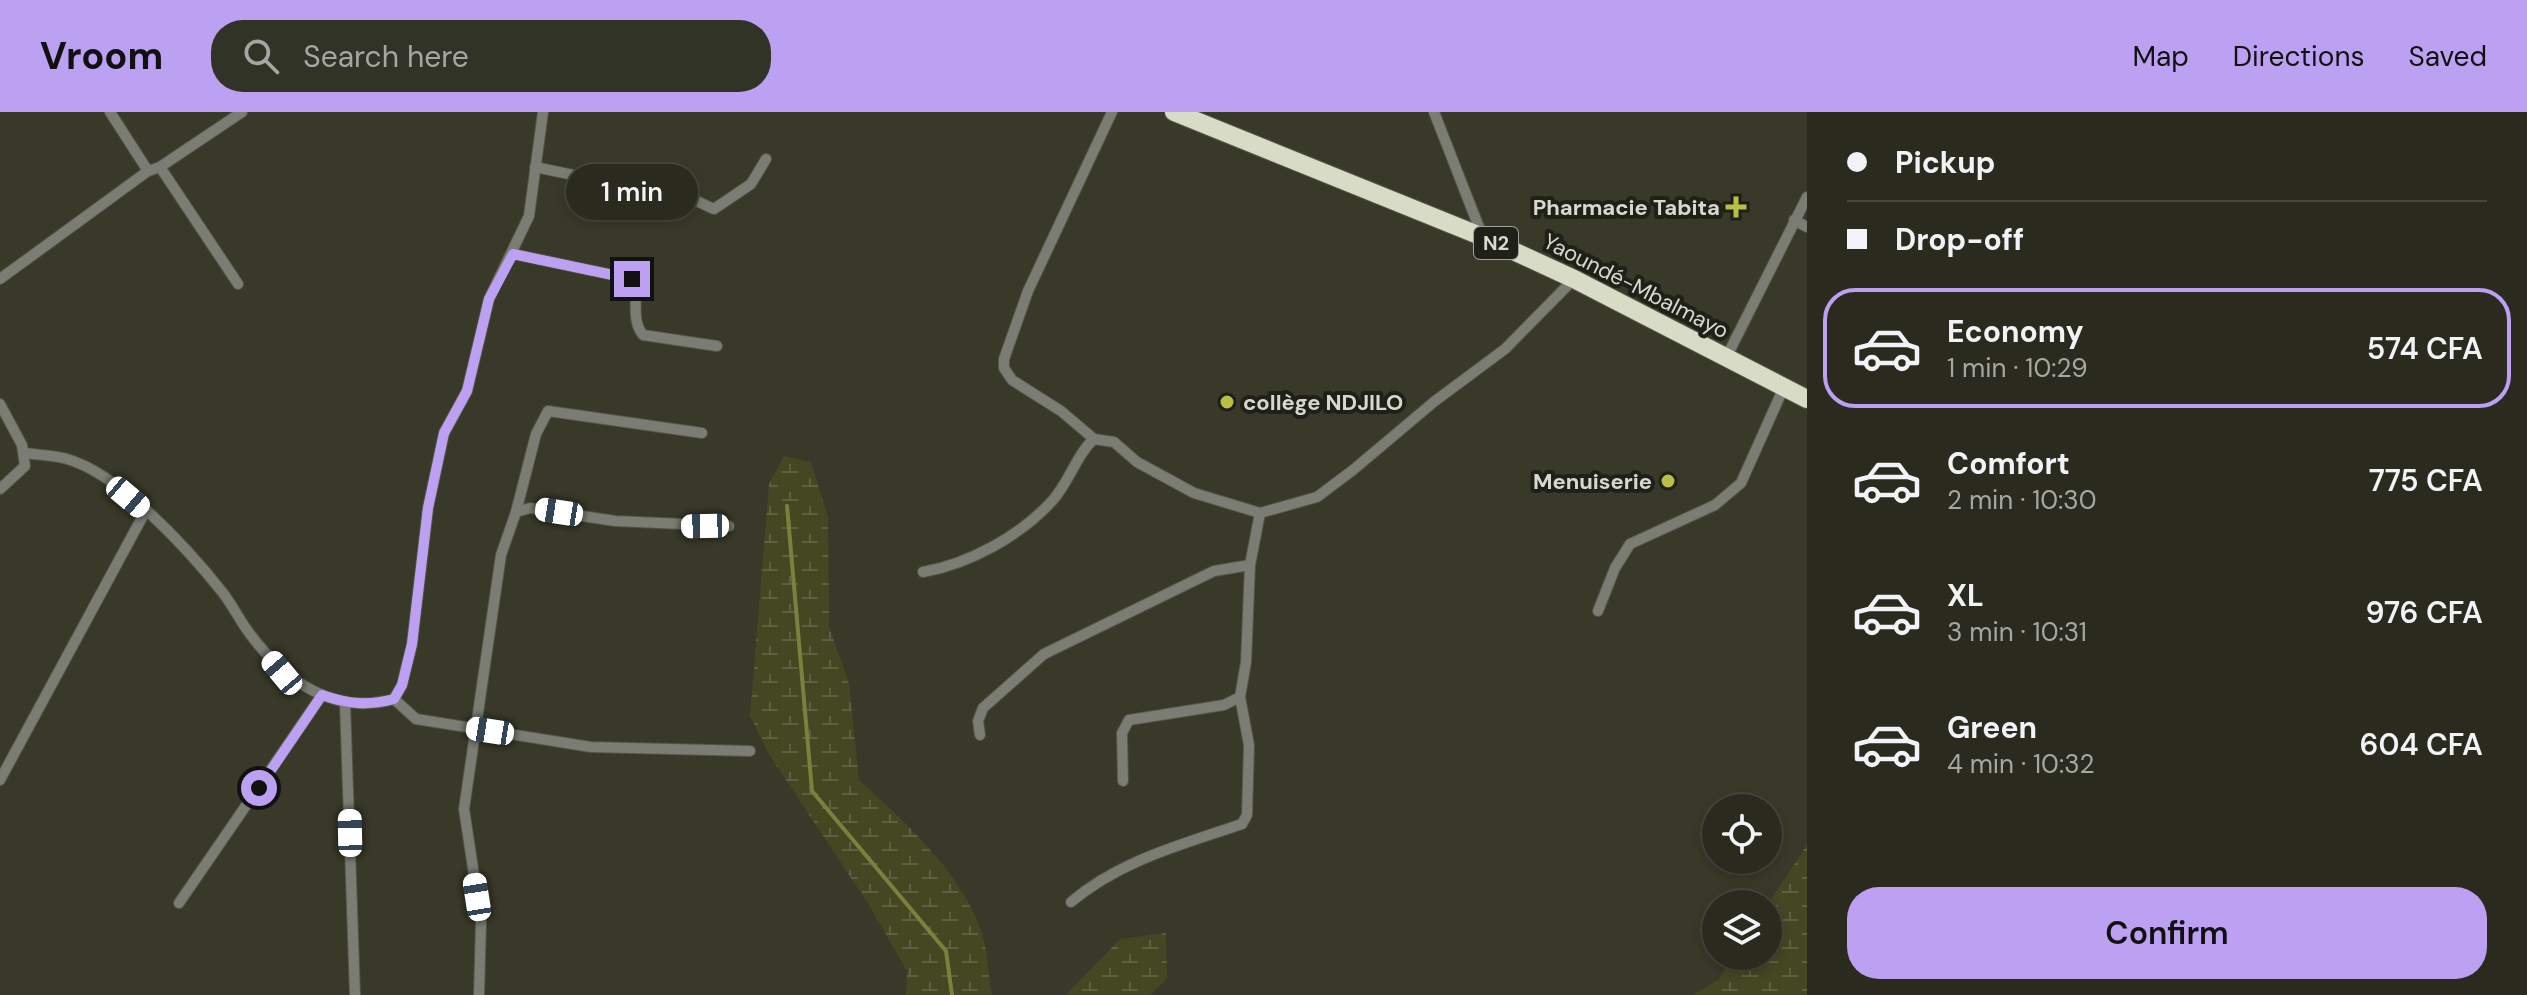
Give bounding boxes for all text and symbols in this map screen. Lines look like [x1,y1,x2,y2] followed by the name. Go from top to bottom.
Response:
[211,20,771,92] search box
[40,31,163,81] text: Vroom
[239,34,283,78] icon: search
[303,37,469,76] text: Search here
[2132,38,2189,75] text: Map
[2233,38,2365,75] text: Directions
[2409,38,2487,75] text: Saved
[1895,143,1995,182] text: Pickup
[566,163,698,219] callout: 1 min
[601,175,663,209] text: 1 min
[1533,193,1720,222] place label: Pharmacie Tabita
[1727,198,1745,216] marker: Pharmacie Tabita
[1895,220,2024,259] text: Drop-off
[1474,227,1518,259] road number: N2
[1538,227,1734,345] street label: Yaoundé-Mbalmayo
[614,261,650,297] route end
[1851,312,1923,384] icon: car
[1947,312,2084,351] text: Economy
[2367,329,2483,368] text: 574 CFA
[1947,351,2088,385] text: 1 min · 10:29
[1243,388,1403,417] place label: collège NDJILO
[1218,393,1236,411] marker: collège NDJILO
[1851,444,1923,516] icon: car
[1947,444,2070,483] text: Comfort
[2369,461,2483,500] text: 775 CFA
[1533,467,1652,496] place label: Menuiserie
[102,472,154,522] car
[1659,472,1677,490] marker: Menuiserie
[1947,483,2097,517] text: 2 min · 10:30
[533,496,585,528] car
[681,514,729,538] car
[1851,576,1923,648] icon: car
[1947,576,1984,615] text: XL
[2365,593,2483,632] text: 976 CFA
[1947,615,2087,649] text: 3 min · 10:31
[257,647,307,699] car
[1851,708,1923,780] icon: car
[1947,708,2037,747] text: Green
[464,715,516,747] car
[2360,725,2483,764] text: 604 CFA
[1947,747,2095,781] text: 4 min · 10:32
[241,770,277,806] route start
[1702,794,1782,970] map controls
[1702,794,1782,874] button: locate
[338,809,362,857] car
[461,871,493,923] car
[1847,887,2487,979] button: Confirm
[1702,890,1782,970] button: layers

